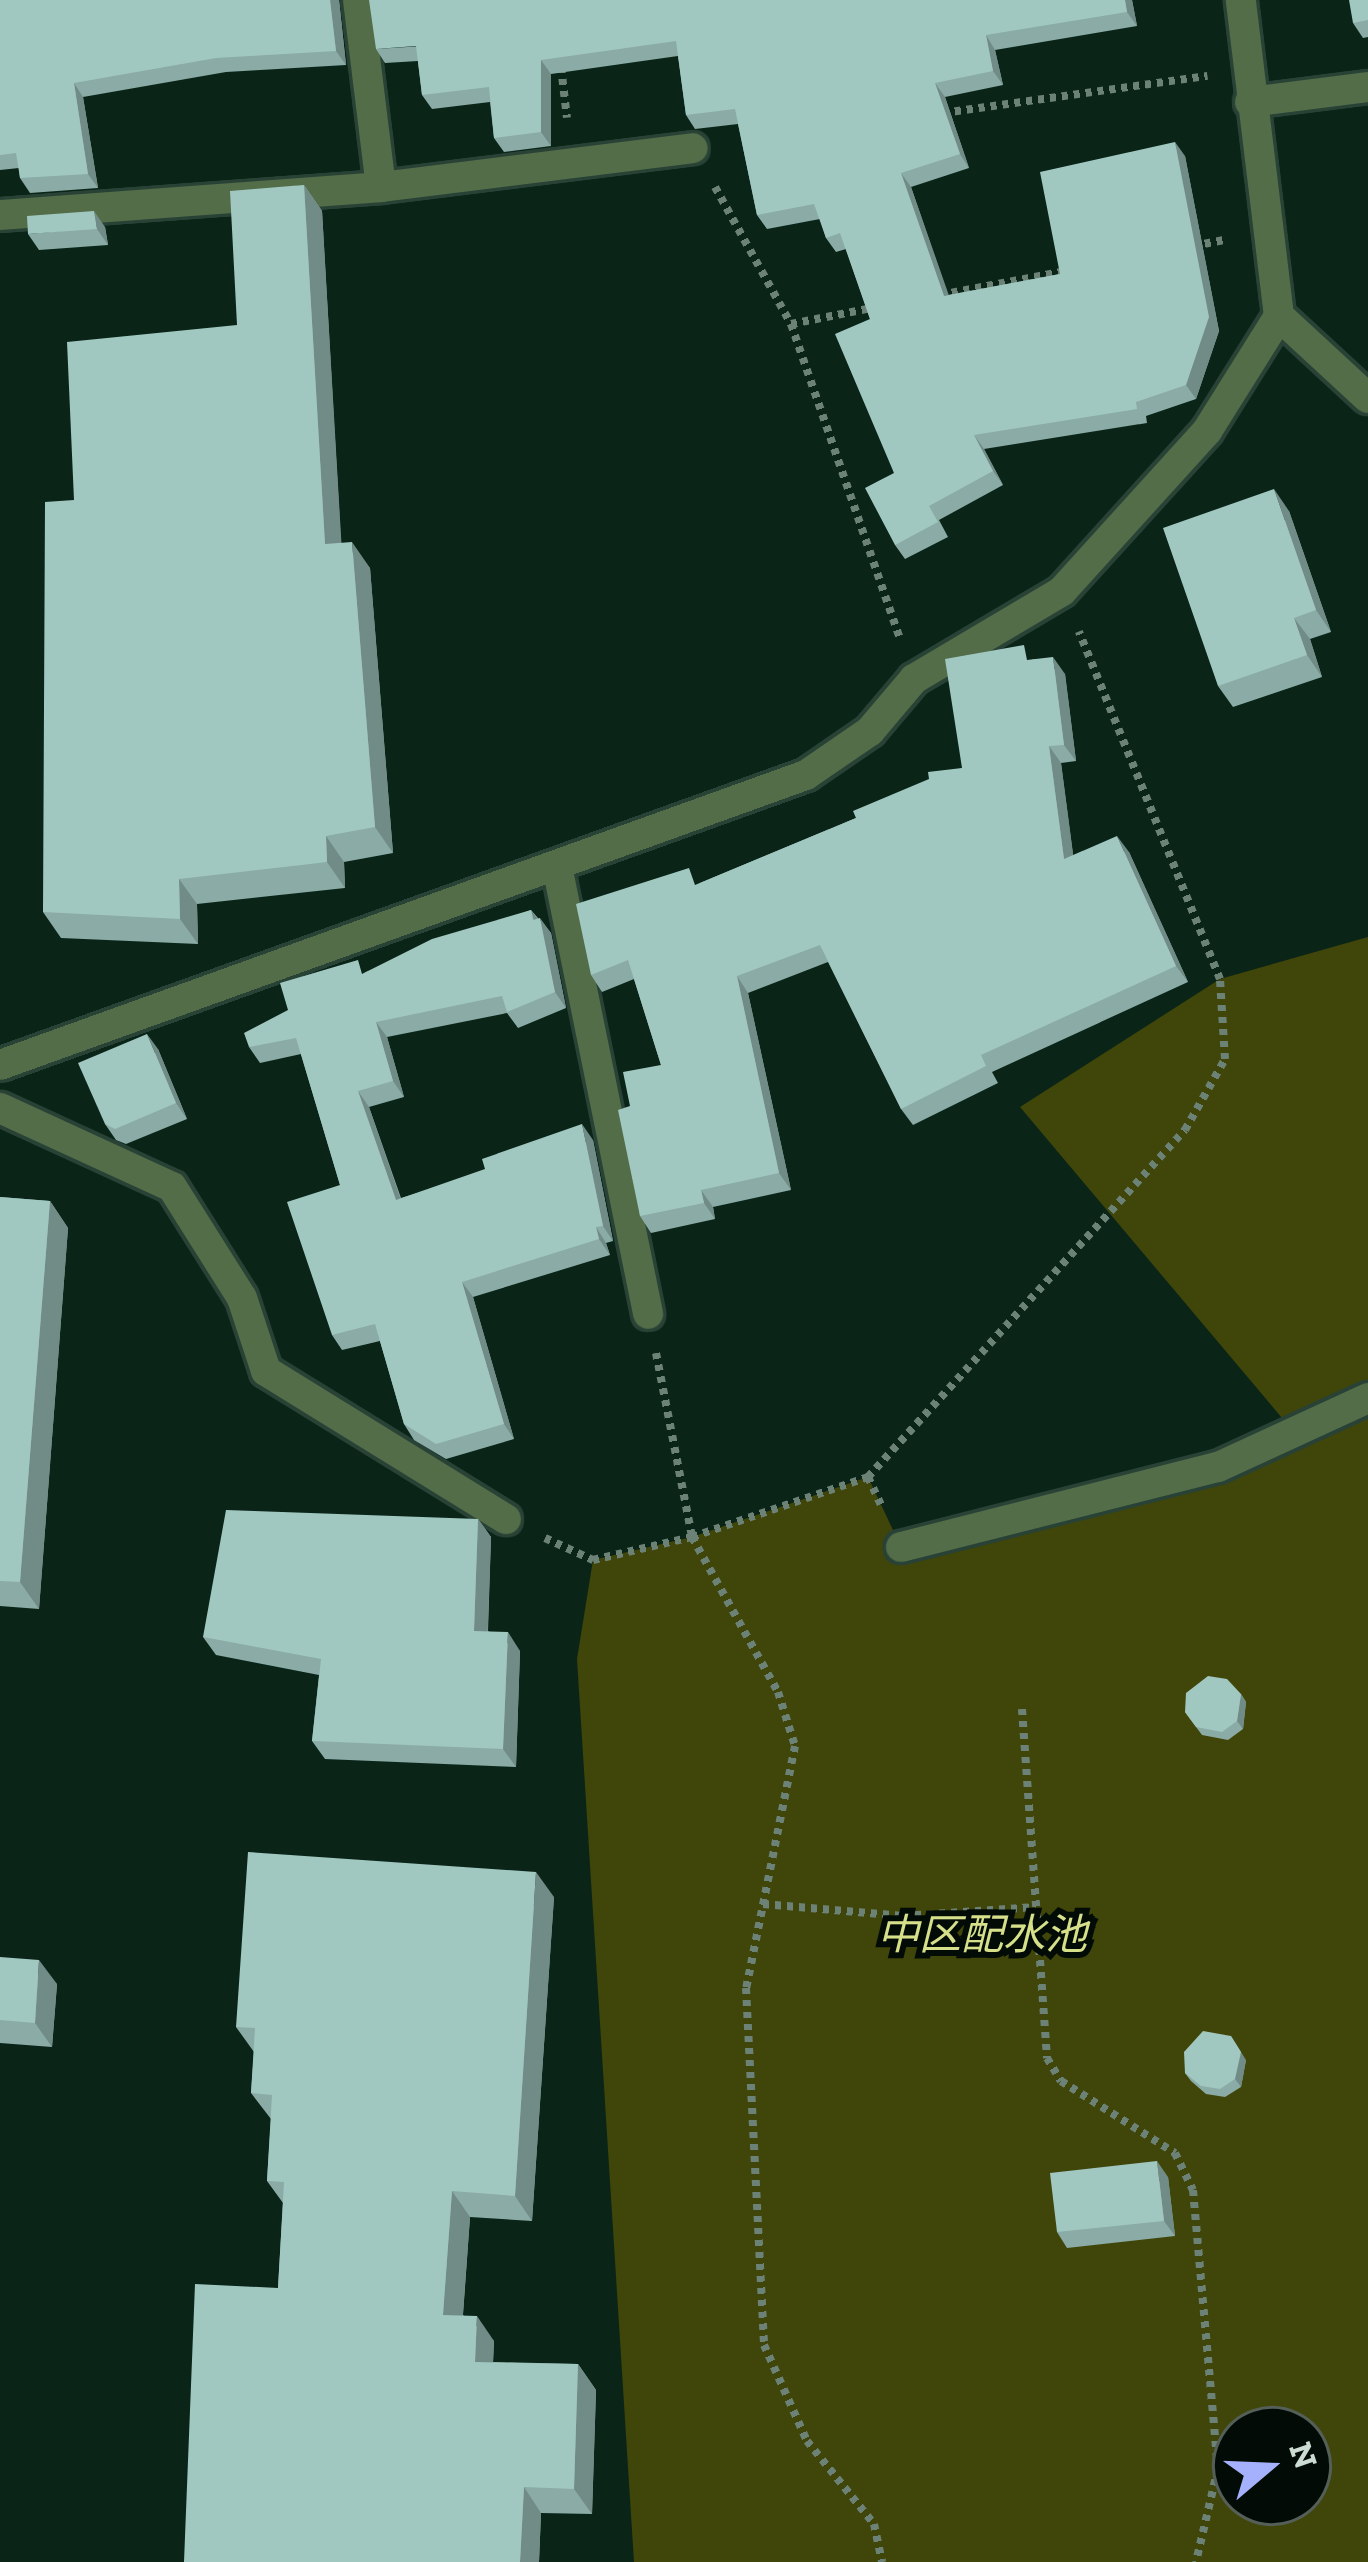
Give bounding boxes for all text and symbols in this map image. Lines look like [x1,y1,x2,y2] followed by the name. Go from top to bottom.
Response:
[877,1910,1087,1960] park label: 中区配水池
[1212,2406,1332,2526] north arrow
[1281,2437,1326,2473] text: N

